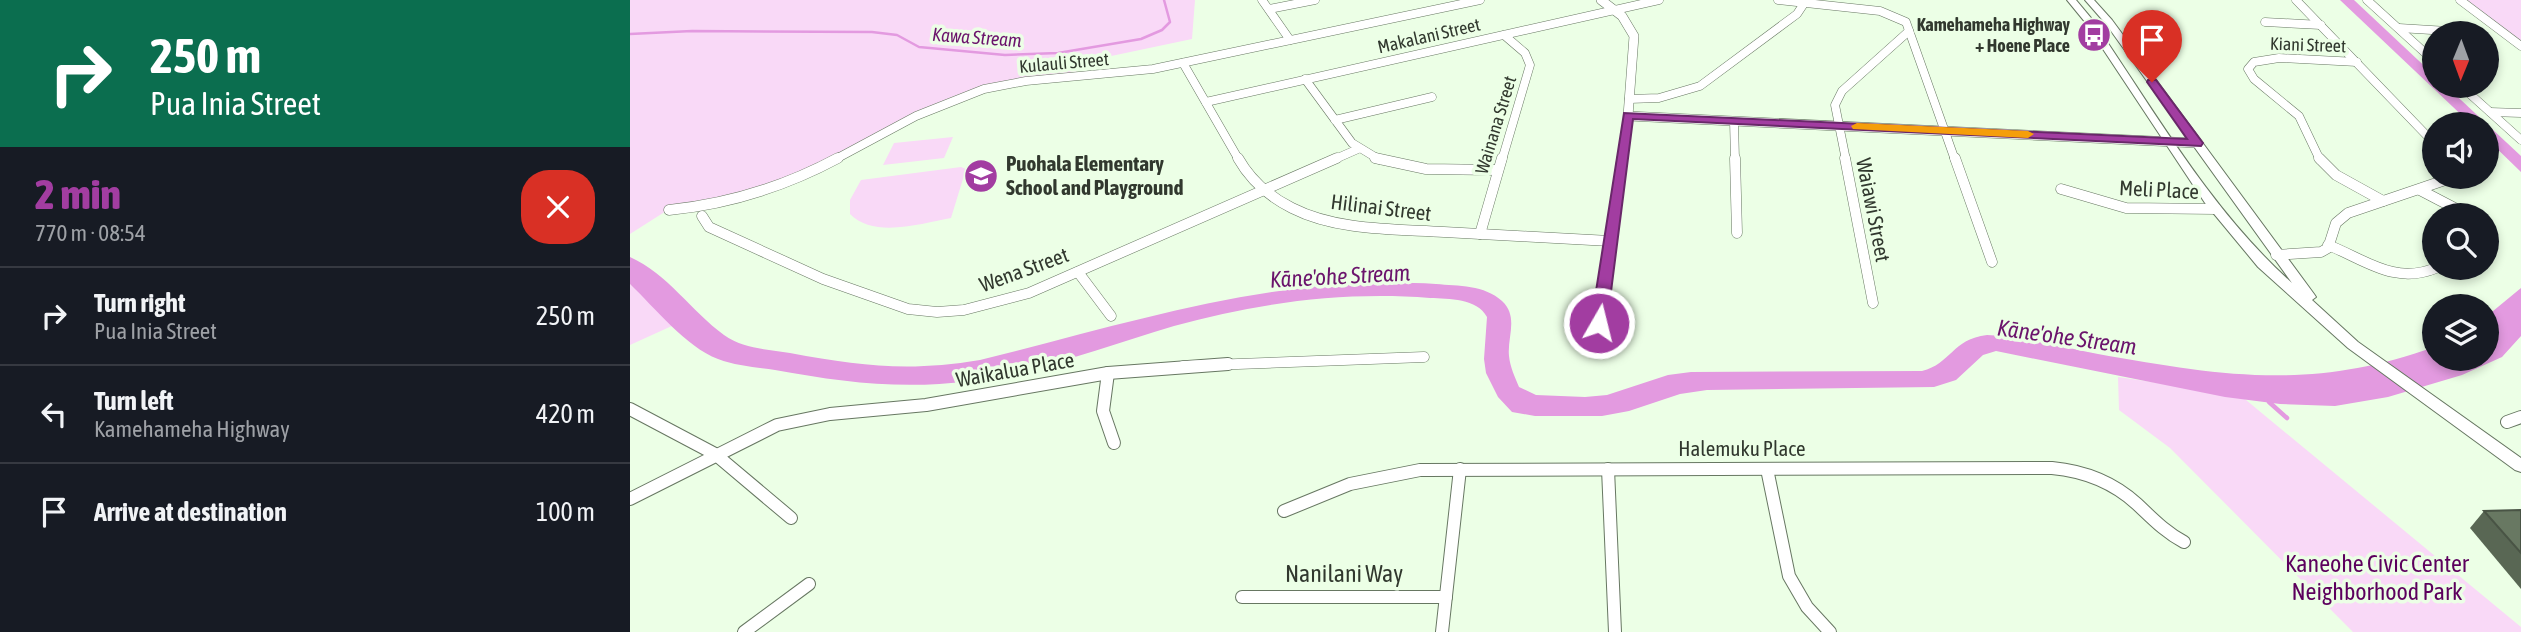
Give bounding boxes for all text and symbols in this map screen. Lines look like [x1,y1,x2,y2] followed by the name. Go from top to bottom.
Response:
[2122,10,2182,82] pin
[1376,14,1482,58] street label: Makalani Street
[1917,14,2071,56] place label: Kamehameha Highway + Hoene Place
[2075,16,2113,54] bus stop icon: Kamehameha Highway + Hoene Place
[2133,21,2171,59] icon: arrive
[2422,21,2499,98] north arrow
[2422,21,2499,371] map controls
[932,23,1023,51] water label: Kawa Stream
[150,27,261,83] text: 250 m
[35,28,126,119] icon: right
[2270,33,2346,56] street label: Kiani Street
[1018,48,1110,77] street label: Kulauli Street
[1471,73,1520,176] street label: Wainana Street
[150,85,321,122] text: Pua Inia Street
[2422,112,2499,189] button: sound
[1006,151,1183,199] place label: Puohala Elementary School and Playground
[1852,156,1896,264] street label: Waiawi Street
[962,157,1000,195] school or university icon: Puohala Elementary School and Playground
[35,170,121,218] text: 2 min
[521,170,595,244] button: close
[2119,175,2200,203] street label: Meli Place
[1329,189,1433,225] street label: Hilinai Street
[2422,203,2499,280] button: search
[35,220,146,246] text: 770 m · 08:54
[976,242,1071,296] street label: Wena Street
[1269,259,1411,293] water label: Kāne'ohe Stream
[1562,286,1636,360] position arrow
[94,288,185,318] text: Turn right
[2422,294,2499,371] button: layers
[35,297,73,335] icon: right
[536,301,595,331] text: 250 m
[1996,314,2138,360] water label: Kāne'ohe Stream
[94,318,217,344] text: Pua Inia Street
[954,347,1076,391] street label: Waikalua Place
[94,386,174,416] text: Turn left
[35,395,73,433] icon: left
[536,399,595,429] text: 420 m
[94,416,290,442] text: Kamehameha Highway
[1678,436,1806,460] street label: Halemuku Place
[35,493,73,531] icon: arrive
[94,497,287,527] text: Arrive at destination
[536,497,595,527] text: 100 m
[2285,550,2470,605] park label: Kaneohe Civic Center Neighborhood Park
[1285,560,1403,587] street label: Nanilani Way

